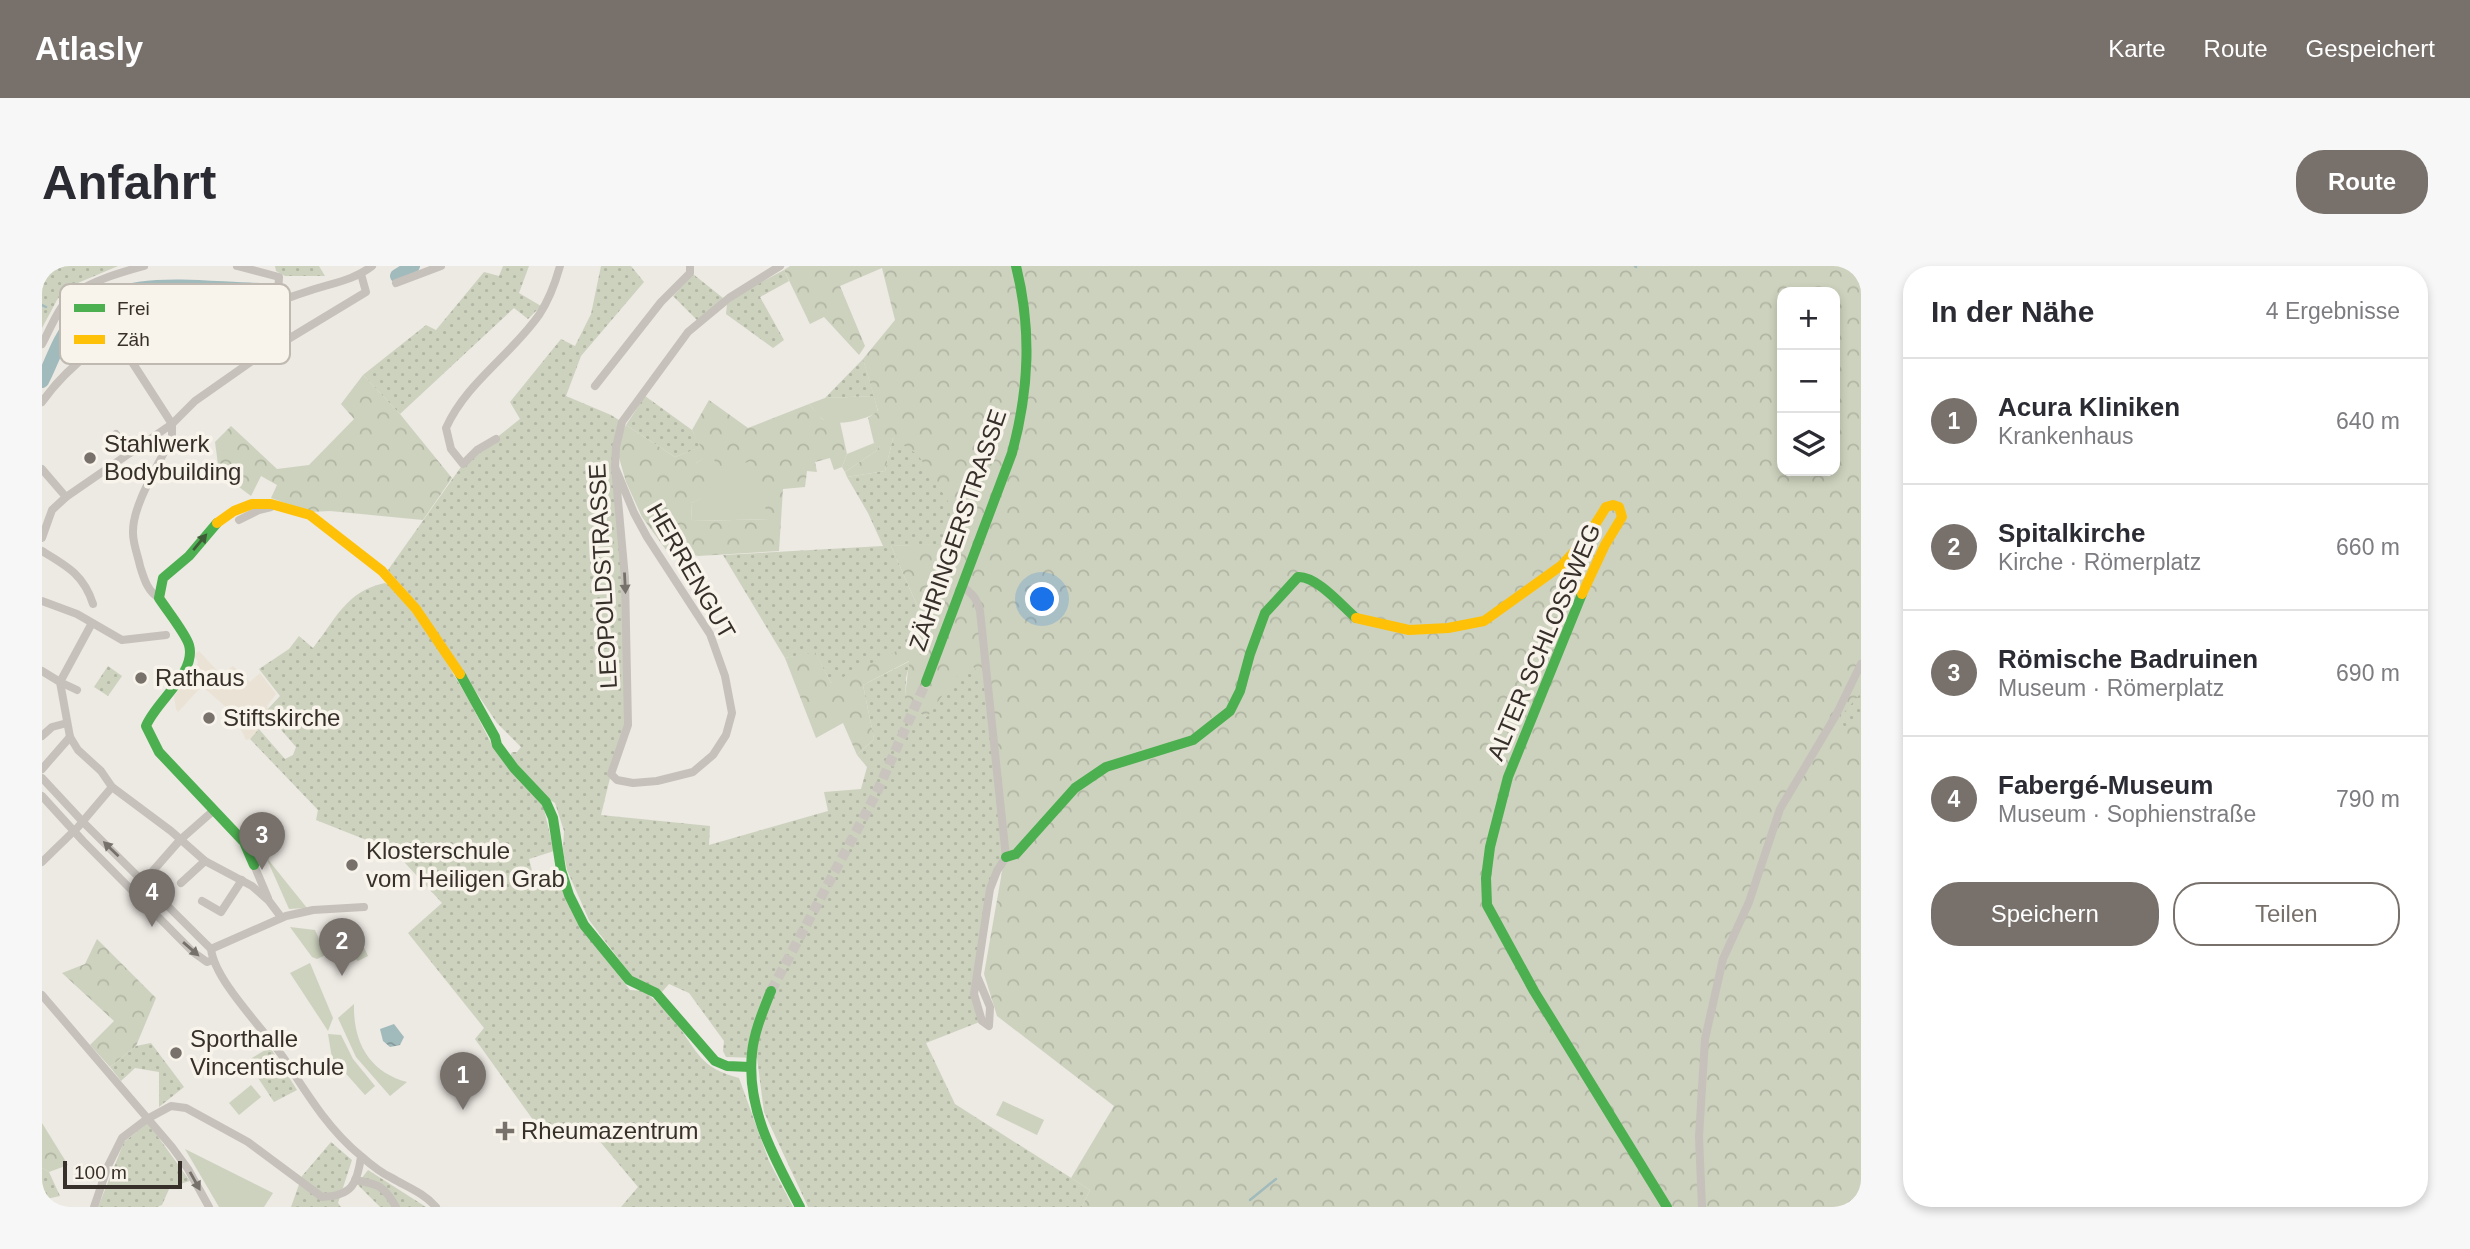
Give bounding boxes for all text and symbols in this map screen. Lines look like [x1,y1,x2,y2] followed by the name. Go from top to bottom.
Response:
[35,30,143,67] text: Atlasly
[2108,35,2166,62] text: Karte
[2204,35,2268,62] text: Route
[2306,35,2435,62] text: Gespeichert
[2296,150,2428,214] button: Route
[42,155,216,209] text: Anfahrt
[60,284,290,364] legend
[1777,287,1840,476] map controls
[1777,287,1840,350] button: +
[1931,295,2094,328] text: In der Nähe
[117,298,150,319] text: Frei
[2266,298,2400,324] text: 4 Ergebnisse
[117,329,150,350] text: Zäh
[1777,350,1840,413] button: −
[1998,392,2180,422] text: Acura Kliniken
[904,406,1012,654] street label: ZÄHRINGERSTRASSE
[1948,408,1960,434] text: 1
[2336,408,2400,434] text: 640 m
[1777,413,1840,476] button: layers
[1998,423,2134,449] text: Krankenhaus
[104,430,241,485] place label: Stahlwerk Bodybuilding
[82,450,98,466] marker: Stahlwerk Bodybuilding
[583,463,622,689] street label: LEOPOLDSTRASSE
[642,498,741,644] street label: HERRENGUT
[1998,518,2145,548] text: Spitalkirche
[1481,519,1606,764] street label: ALTER SCHLOSSWEG
[192,533,207,550] one-way arrow
[1948,534,1960,560] text: 2
[2336,534,2400,560] text: 660 m
[1998,549,2201,575] text: Kirche · Römerplatz
[620,573,631,595] one-way arrow
[1025,582,1059,616] your location
[1998,644,2258,674] text: Römische Badruinen
[1948,660,1960,686] text: 3
[2336,660,2400,686] text: 690 m
[155,664,244,691] place label: Rathaus
[133,670,149,686] marker: Rathaus
[1998,675,2224,701] text: Museum · Römerplatz
[223,704,340,731] place label: Stiftskirche
[201,710,217,726] marker: Stiftskirche
[1998,770,2213,800] text: Fabergé-Museum
[1948,786,1960,812] text: 4
[2336,786,2400,812] text: 790 m
[1998,801,2256,827] text: Museum · Sophienstraße
[239,812,285,870] pin: 3
[366,837,565,892] place label: Klosterschule vom Heiligen Grab
[103,842,120,858] one-way arrow
[344,857,360,873] marker: Klosterschule vom Heiligen Grab
[129,869,175,927] pin: 4
[1931,882,2159,946] button: Speichern
[2173,882,2400,946] button: Teilen
[319,918,365,976] pin: 2
[182,940,199,956] one-way arrow
[190,1025,344,1080] place label: Sporthalle Vincentischule
[168,1045,184,1061] marker: Sporthalle Vincentischule
[440,1052,486,1110] pin: 1
[521,1117,698,1144] place label: Rheumazentrum
[495,1121,515,1141] marker: Rheumazentrum
[63,1158,182,1190] scale bar
[74,1162,127,1183] text: 100 m
[189,1171,201,1191] one-way arrow

